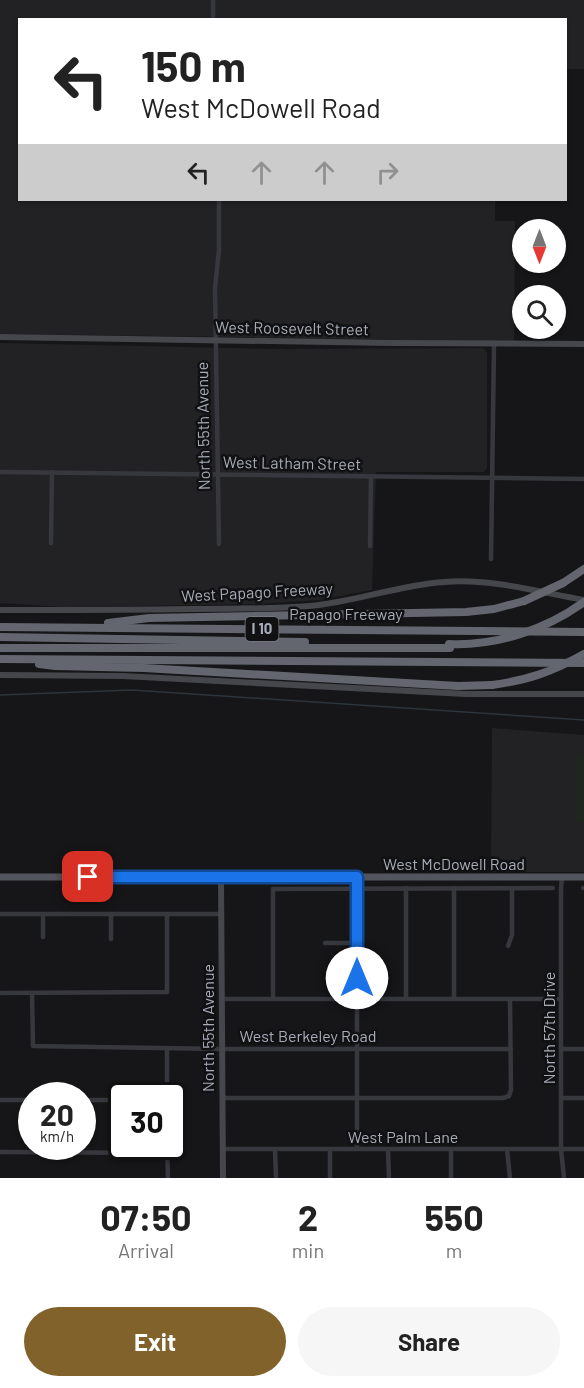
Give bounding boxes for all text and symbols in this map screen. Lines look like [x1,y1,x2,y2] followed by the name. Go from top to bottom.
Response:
[141,40,246,90] text: 150 m
[42,42,120,120] icon: left
[141,91,381,123] text: West McDowell Road
[182,156,215,189] icon: left
[245,156,278,189] icon: ahead
[308,156,341,189] icon: ahead
[371,156,404,189] icon: right
[512,219,566,273] north arrow
[512,219,566,339] map controls
[512,285,566,339] button: search
[215,317,369,338] street label: West Roosevelt Street
[192,362,213,490] street label: North 55th Avenue
[223,452,361,473] street label: West Latham Street
[181,578,334,605] street label: West Papago Freeway
[289,604,403,623] street label: Papago Freeway
[246,617,278,641] road number: I 10
[62,851,113,902] pin
[383,854,525,873] street label: West McDowell Road
[71,860,104,893] icon: arrive
[325,946,389,1010] position arrow
[198,964,217,1092] street label: North 55th Avenue
[539,972,558,1084] street label: North 57th Drive
[240,1026,376,1045] street label: West Berkeley Road
[108,1082,186,1160] speed limit sign: 30
[40,1096,74,1132] text: 20
[40,1127,74,1145] text: km/h
[348,1127,458,1146] street label: West Palm Lane
[100,1195,192,1238] text: 07:50
[298,1195,318,1238] text: 2
[424,1195,484,1238] text: 550
[118,1238,174,1262] text: Arrival
[292,1238,324,1262] text: min
[446,1238,462,1262] text: m
[24,1307,286,1376] button: Exit
[298,1307,560,1376] button: Share

